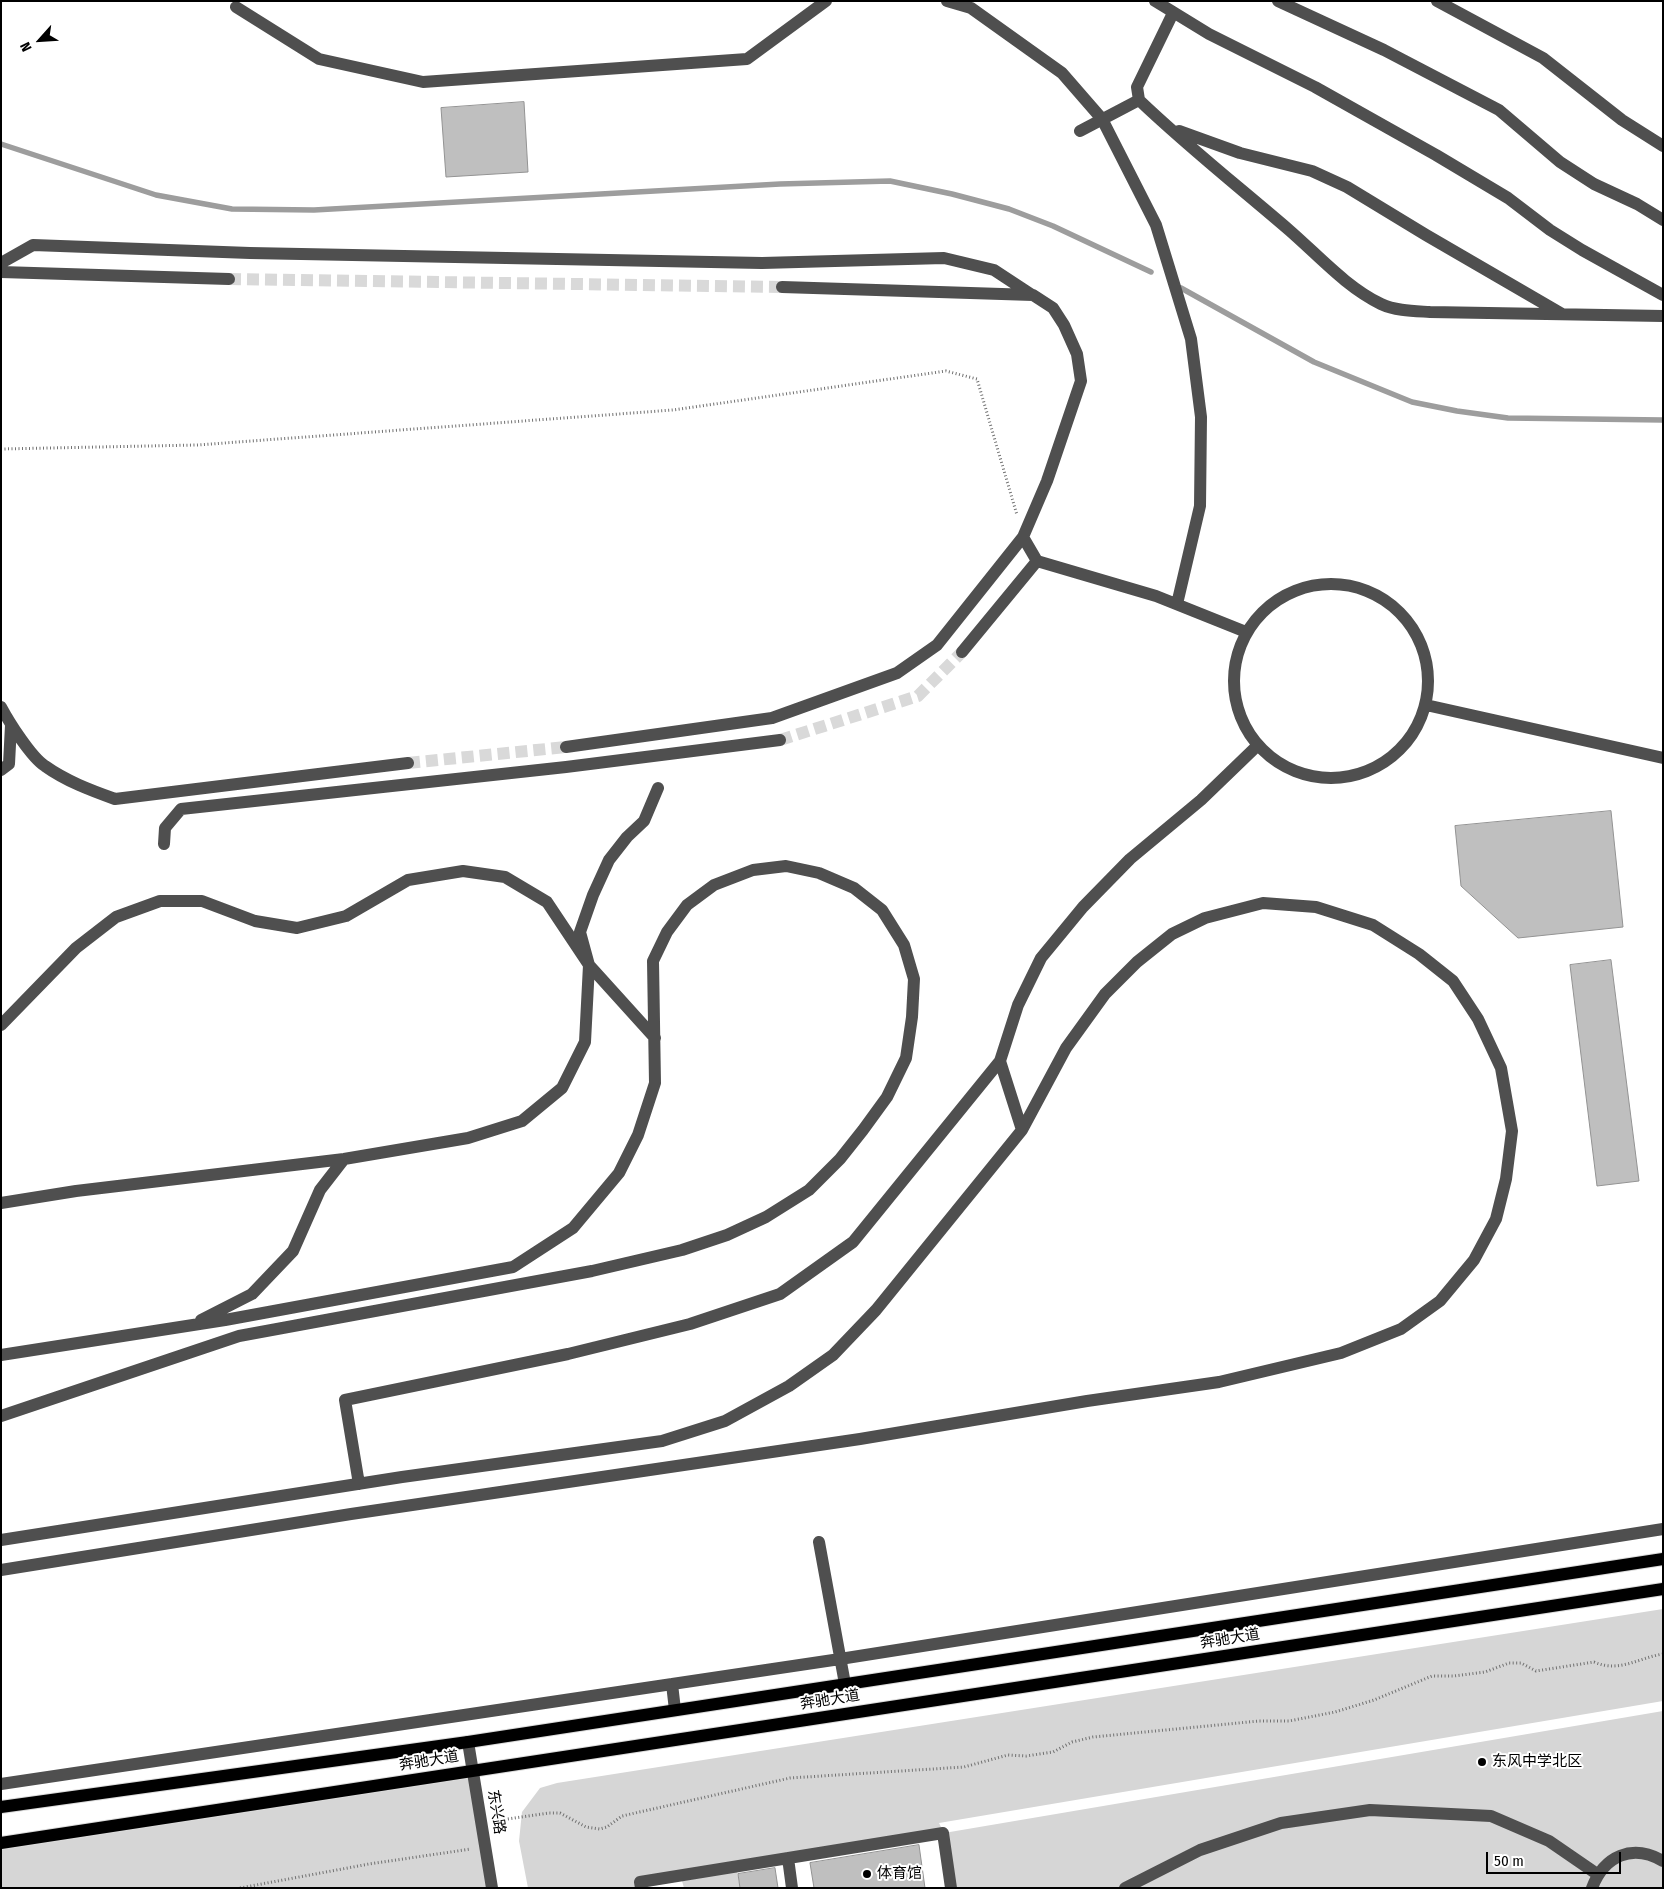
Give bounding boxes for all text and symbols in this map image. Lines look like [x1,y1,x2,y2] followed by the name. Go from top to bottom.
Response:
[15,15,65,65] north arrow
[17,39,36,54] text: N
[1199,1625,1261,1653] street label: 奔驰大道
[799,1686,861,1714] street label: 奔驰大道
[398,1747,460,1775] street label: 奔驰大道
[1492,1753,1582,1771] place label: 东风中学北区
[1476,1756,1488,1768] marker: 东风中学北区
[484,1788,508,1836] street label: 东兴路
[1489,1842,1624,1874] scale bar
[1494,1852,1524,1870] text: 50 m
[877,1865,922,1883] place label: 体育馆
[861,1868,873,1880] marker: 体育馆

